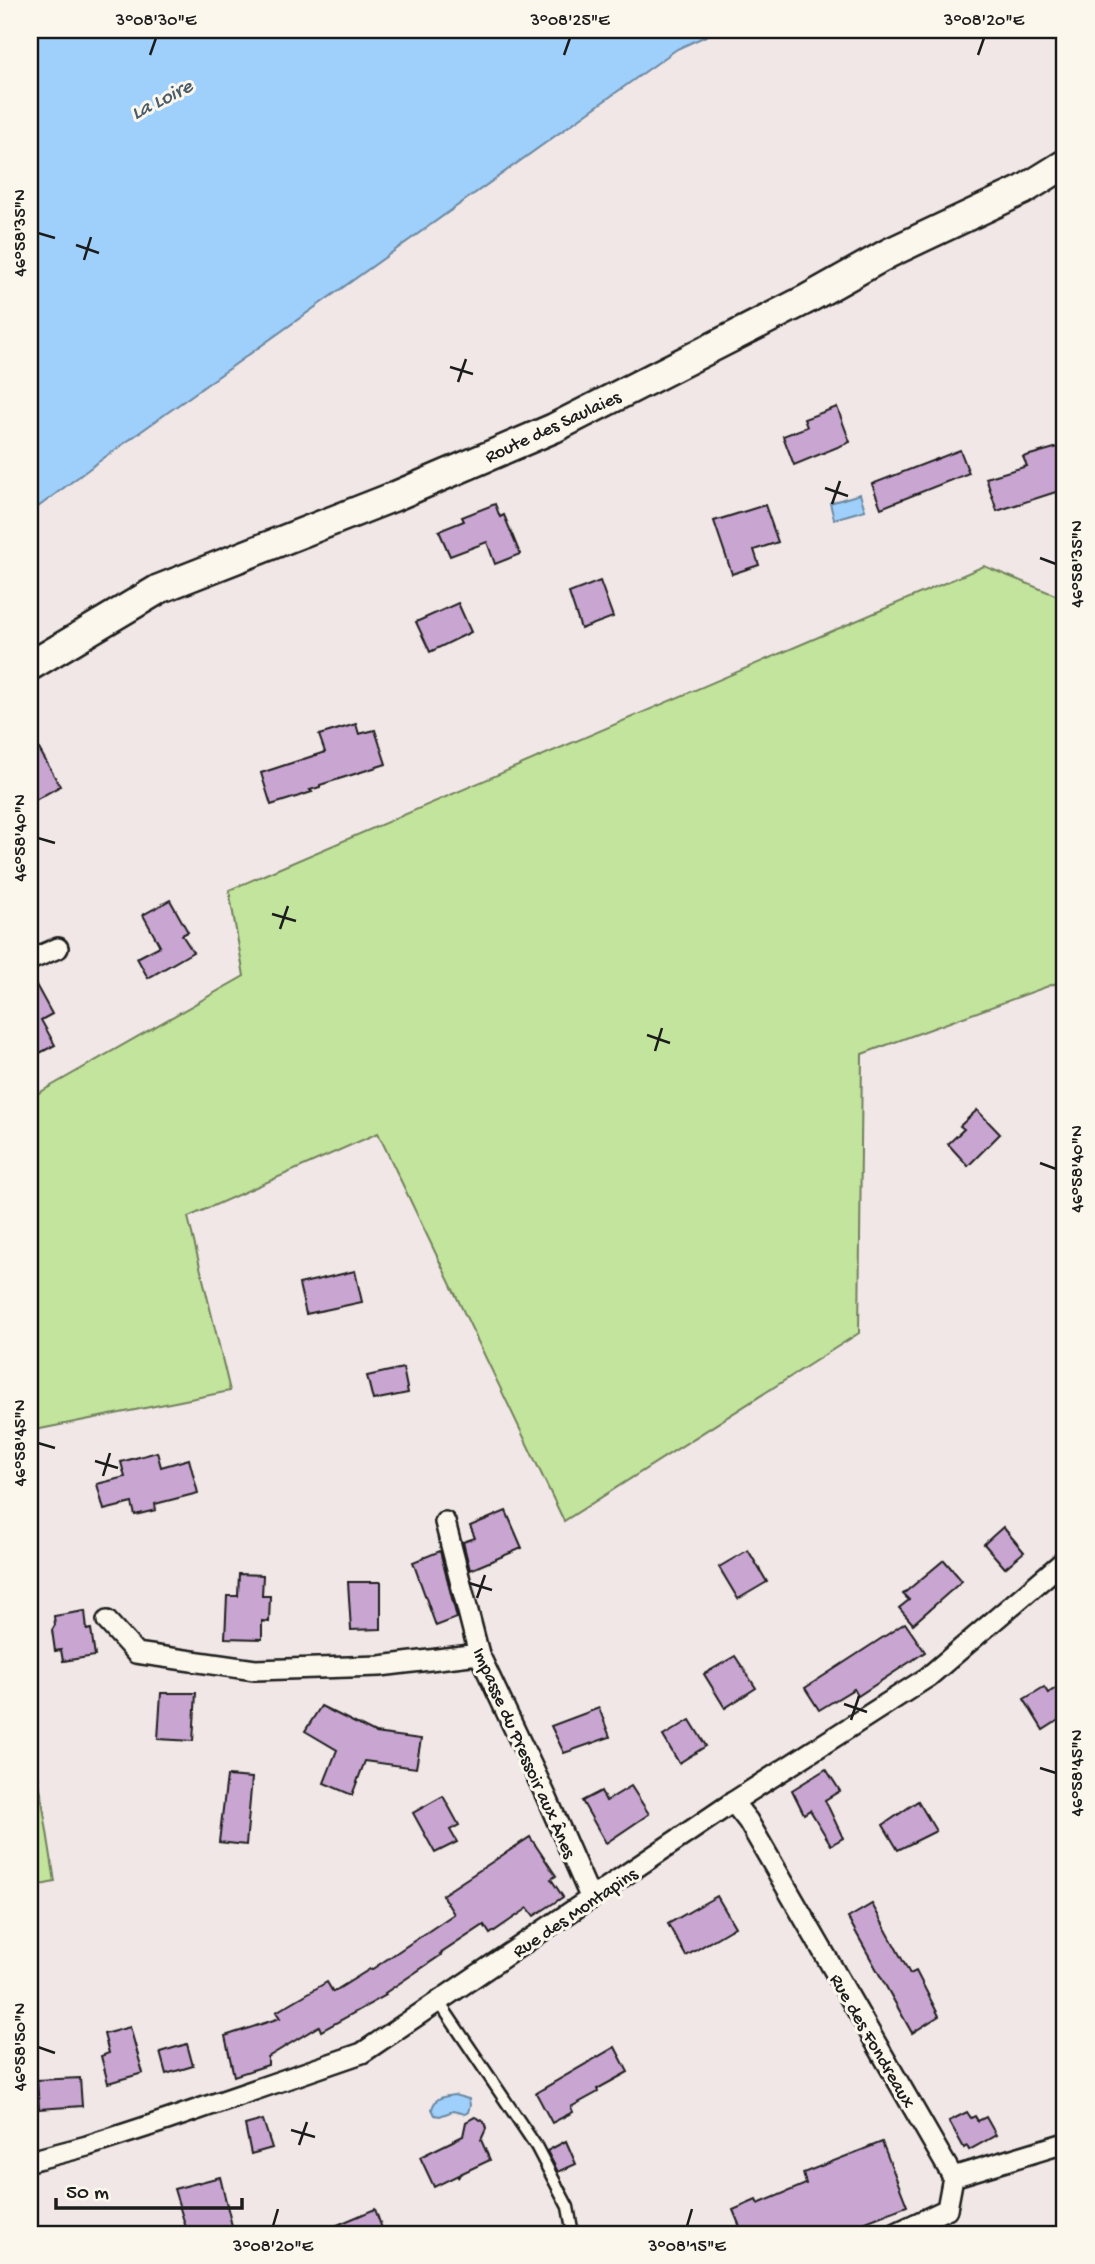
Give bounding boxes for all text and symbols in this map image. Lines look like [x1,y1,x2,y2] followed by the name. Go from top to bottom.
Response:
[115,11,197,32] text: 3°08'30"E
[529,11,610,32] text: 3°08'25"E
[943,11,1025,32] text: 3°08'20"E
[128,75,199,127] water label: La Loire
[11,189,32,277] text: 46°58'35"N
[482,386,626,470] street label: Route des Saulaies
[1068,520,1089,608] text: 46°58'35"N
[11,794,32,882] text: 46°58'40"N
[1068,1125,1089,1213] text: 46°58'40"N
[11,1400,32,1486] text: 46°58'45"N
[466,1645,580,1863] street label: Impasse du Pressoir aux Ânes
[1068,1730,1089,1816] text: 46°58'45"N
[509,1863,644,1964] street label: Rue des Montapins
[823,1970,919,2113] street label: Rue des Fondreaux
[11,2003,32,2091] text: 46°58'50"N
[56,2166,242,2210] scale bar
[66,2182,109,2207] text: 50 m
[232,2237,314,2258] text: 3°08'20"E
[647,2237,727,2258] text: 3°08'15"E

